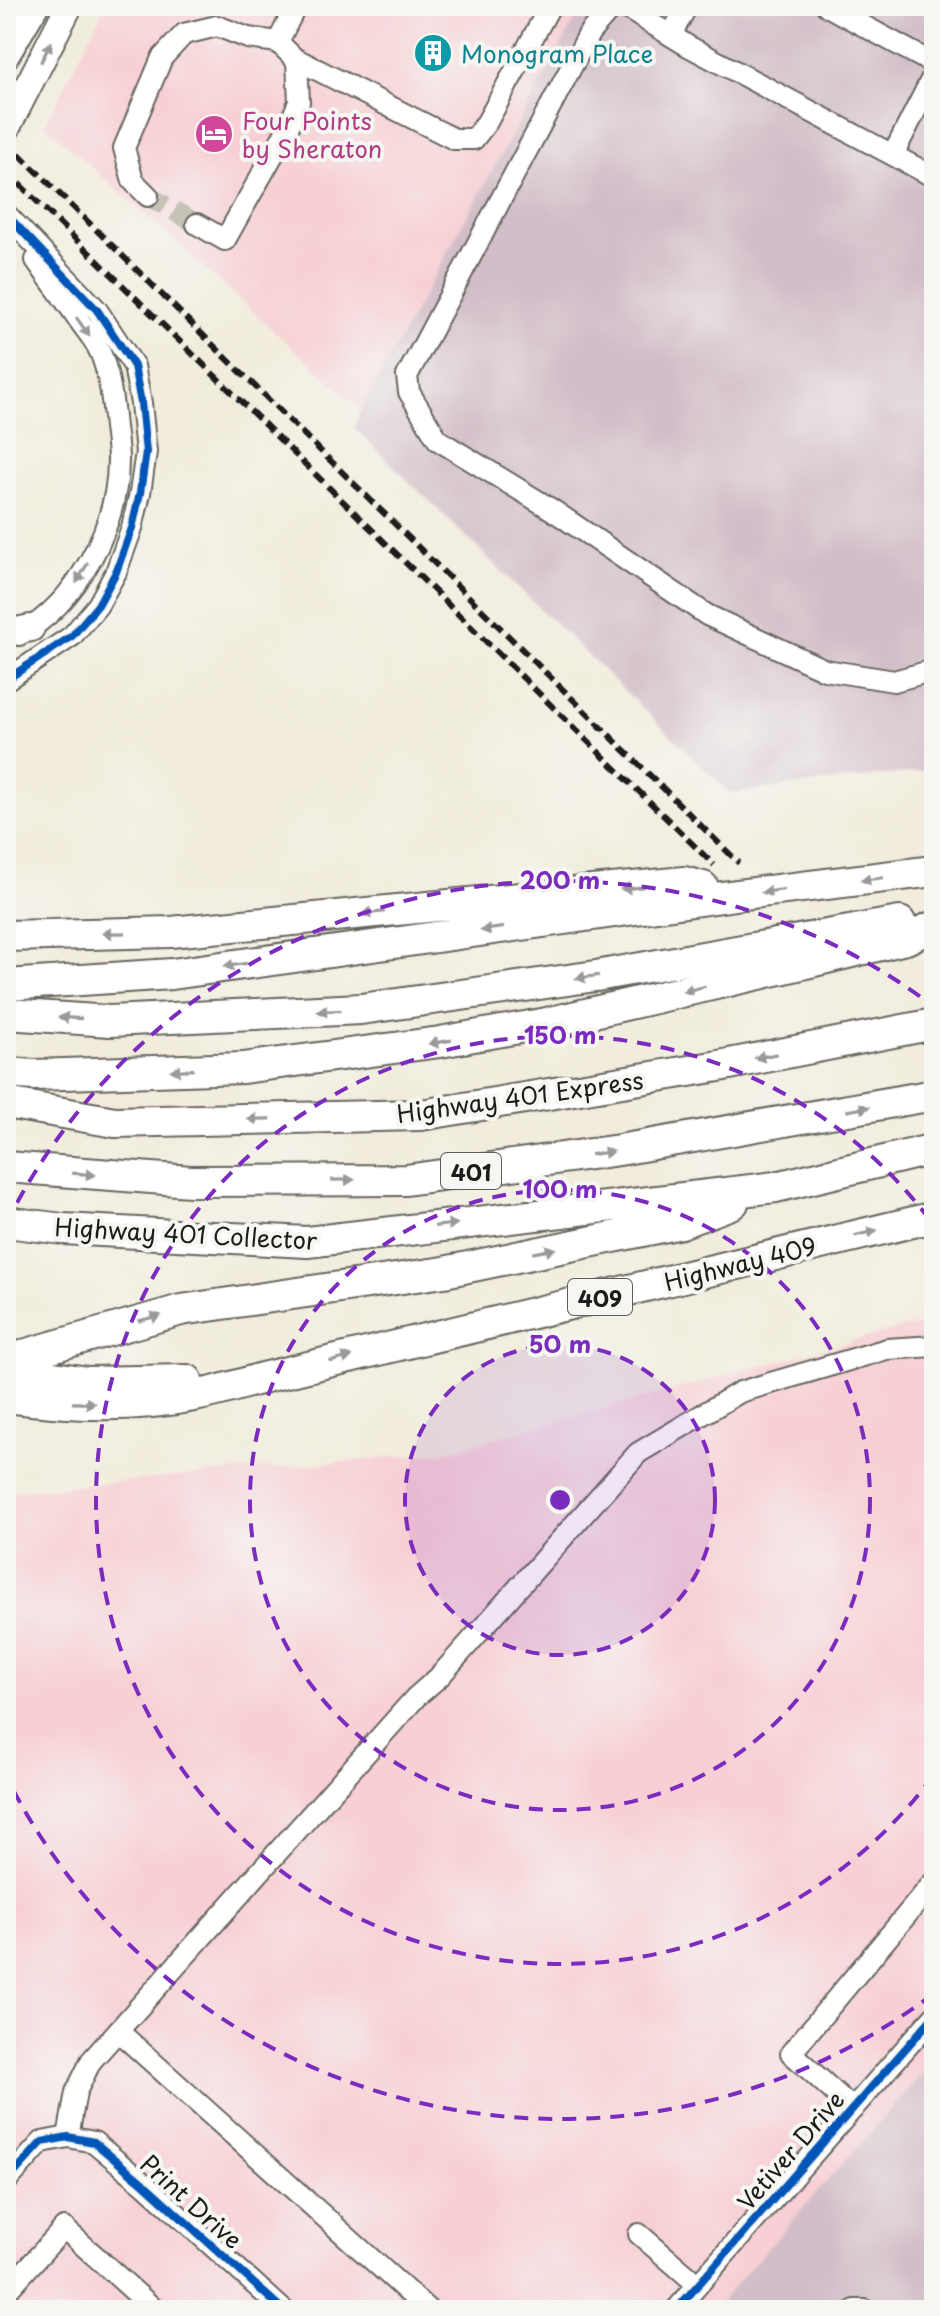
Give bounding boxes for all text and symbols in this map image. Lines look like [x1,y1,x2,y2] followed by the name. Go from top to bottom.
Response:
[412,32,454,74] building icon: Monogram Place
[461,35,653,71] place label: Monogram Place
[39,40,52,63] one-way arrow
[242,102,382,166] place label: Four Points by Sheraton
[193,113,235,155] hotel icon: Four Points by Sheraton
[75,316,91,337] one-way arrow
[75,562,89,584] one-way arrow
[520,861,600,897] text: 200 m
[859,872,884,885] one-way arrow
[619,881,644,894] one-way arrow
[760,884,785,897] one-way arrow
[360,906,385,919] one-way arrow
[479,923,504,936] one-way arrow
[101,927,126,940] one-way arrow
[222,959,247,972] one-way arrow
[574,971,599,984] one-way arrow
[682,983,707,996] one-way arrow
[316,1004,341,1017] one-way arrow
[57,1011,82,1024] one-way arrow
[524,1016,596,1052] text: 150 m
[427,1036,452,1049] one-way arrow
[753,1051,778,1063] one-way arrow
[394,1061,646,1131] street label: Highway 401 Express
[169,1063,194,1076] one-way arrow
[846,1102,871,1114] one-way arrow
[246,1112,271,1125] one-way arrow
[589,1146,614,1159] one-way arrow
[441,1153,501,1189] road number: 401
[72,1168,97,1181] one-way arrow
[523,1170,597,1206] text: 100 m
[331,1174,356,1187] one-way arrow
[54,1208,319,1258] street label: Highway 401 Collector
[434,1219,459,1232] one-way arrow
[854,1226,879,1239] one-way arrow
[660,1227,820,1299] street label: Highway 409
[532,1244,557,1257] one-way arrow
[568,1279,632,1315] road number: 409
[138,1312,163,1324] one-way arrow
[529,1325,591,1361] text: 50 m
[329,1352,354,1365] one-way arrow
[72,1397,97,1409] one-way arrow
[546,1486,574,1514] centre of rings
[728,2082,852,2218] street label: Vetiver Drive
[133,2145,251,2257] street label: Print Drive

